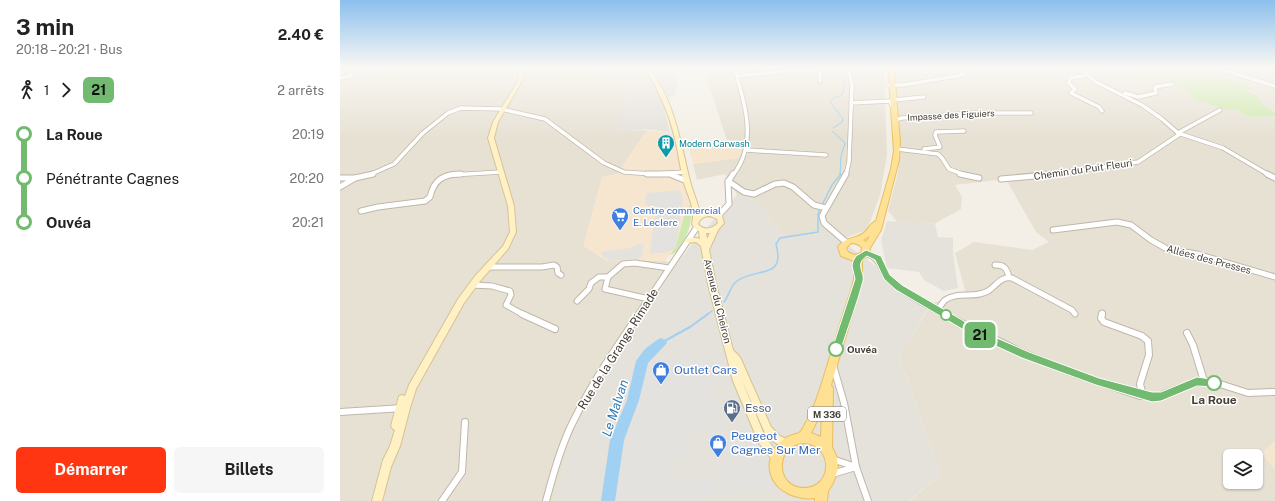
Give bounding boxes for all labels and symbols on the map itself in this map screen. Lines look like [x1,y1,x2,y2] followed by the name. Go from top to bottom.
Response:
[907,107,995,123] street label: Impasse des Figuiers
[656,133,676,158] building icon: Modern Carwash
[679,138,750,149] place label: Modern Carwash
[1033,156,1133,182] street label: Chemin du Puit Fleuri
[633,204,721,228] place label: Centre commercial E. Leclerc
[610,206,630,231] supermarket icon: Centre commercial E. Leclerc
[1165,242,1253,276] street label: Allées des Presses
[702,257,734,345] street label: Avenue du Cheiron
[575,286,661,412] street label: Rue de la Grange Rimade
[940,309,952,321] unlabelled marker
[962,322,998,348] line badge: 21
[828,341,844,357] marker: Ouvéa
[847,343,877,355] place label: Ouvéa
[651,360,671,385] shop icon: Outlet Cars
[674,363,737,377] place label: Outlet Cars
[1206,375,1222,391] marker: La Roue
[599,378,631,438] water label: Le Malvan
[1191,393,1237,407] place label: La Roue
[722,398,742,423] fuel station icon: Esso
[745,401,771,415] place label: Esso
[808,407,846,421] road number: M 336
[731,429,821,457] place label: Peugeot Cagnes Sur Mer
[708,433,728,458] shop icon: Peugeot Cagnes Sur Mer

